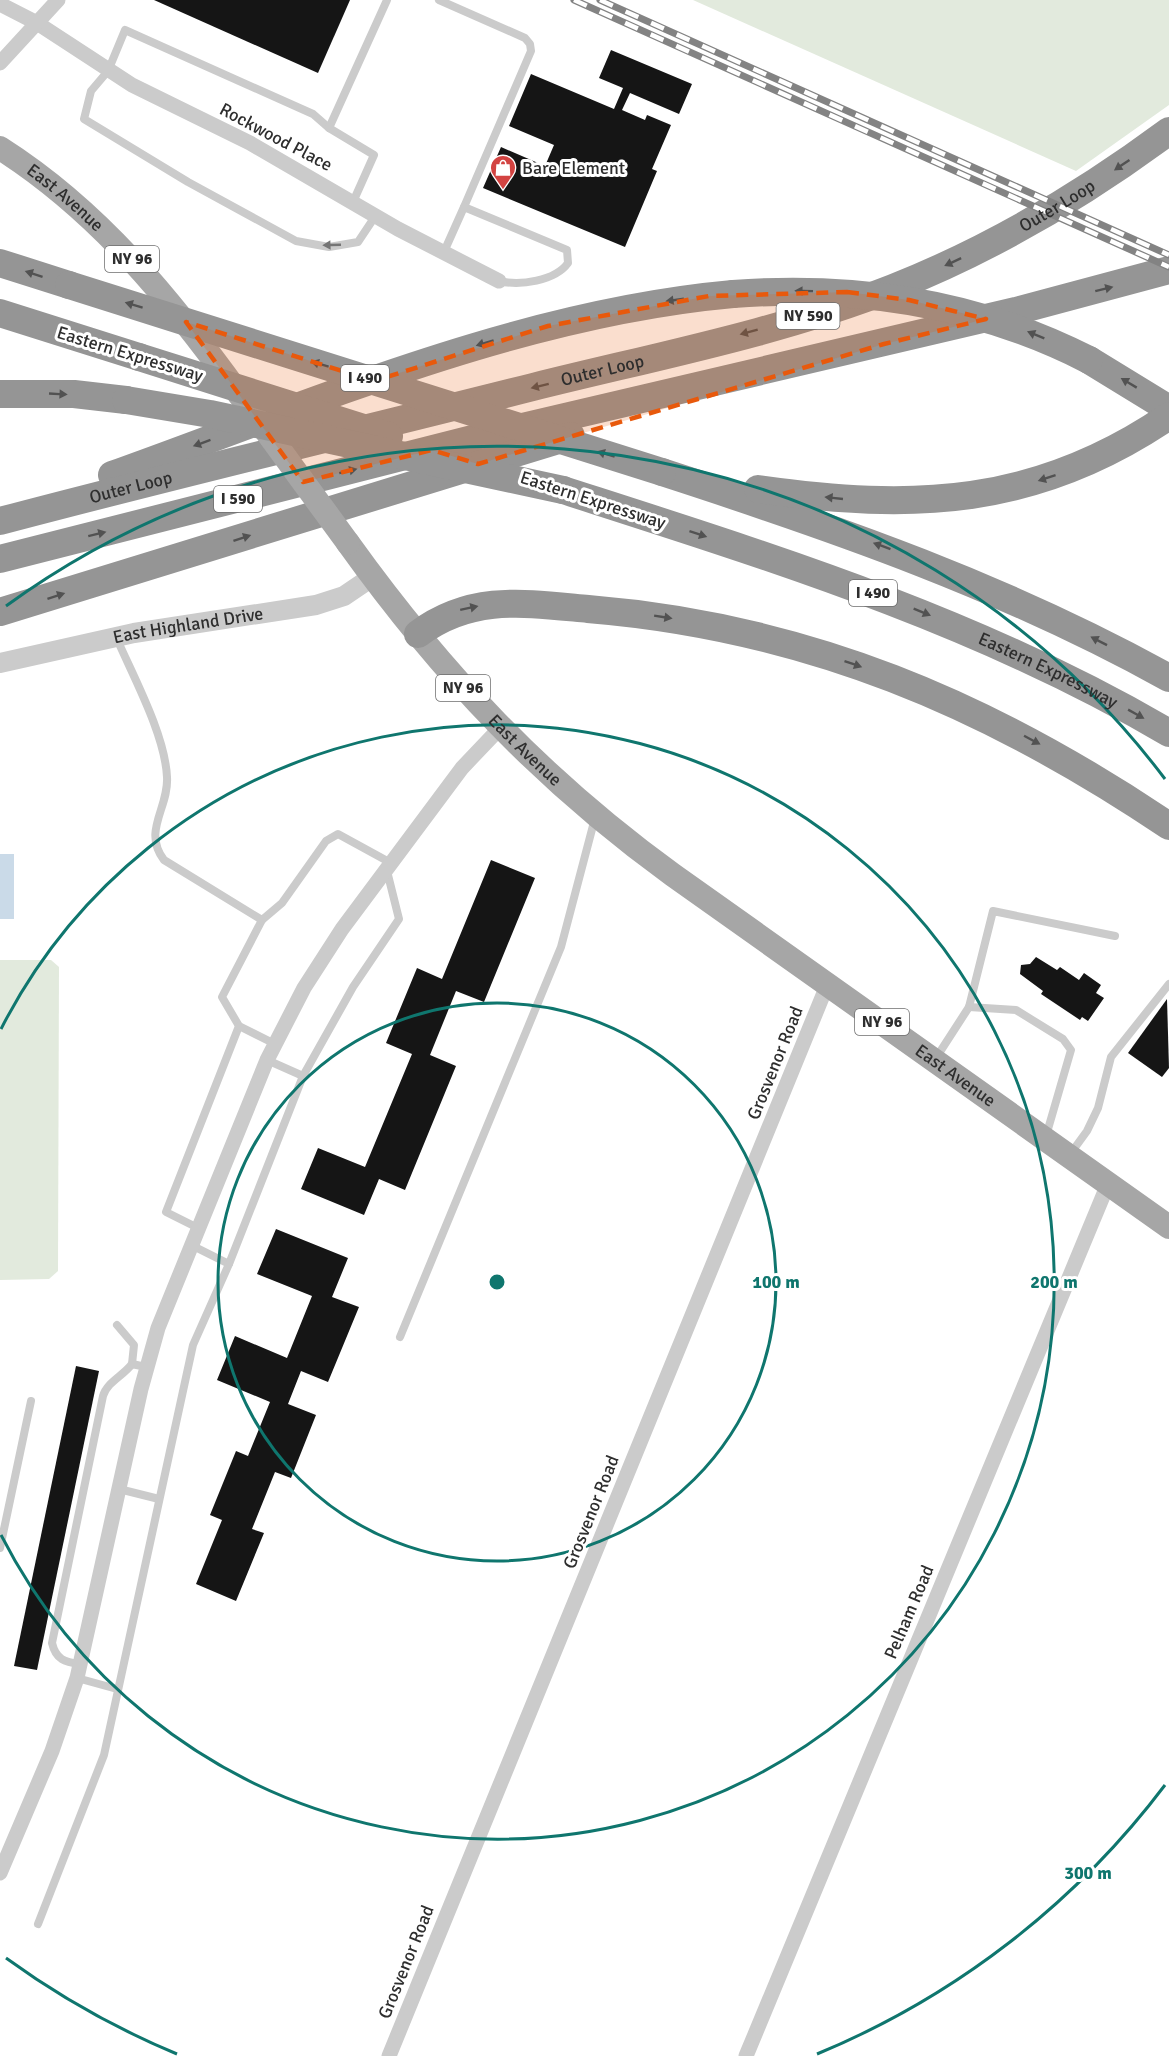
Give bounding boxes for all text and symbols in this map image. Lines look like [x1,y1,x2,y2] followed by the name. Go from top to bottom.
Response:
[216,98,336,176] street label: Rockwood Place
[488,153,518,191] shop icon: Bare Element
[522,157,625,179] place label: Bare Element
[23,159,108,236] street label: East Avenue
[1114,159,1130,171] one-way arrow
[1015,174,1099,237] street label: Outer Loop
[322,241,341,250] one-way arrow
[105,246,159,272] road number: NY 96
[944,258,961,267] one-way arrow
[25,269,43,278] one-way arrow
[1095,283,1113,293] one-way arrow
[795,286,814,295] one-way arrow
[665,296,684,305] one-way arrow
[125,300,143,310] one-way arrow
[776,303,840,329] road number: NY 590
[54,321,206,387] street label: Eastern Expressway
[740,328,758,338] one-way arrow
[1026,330,1044,340] one-way arrow
[476,339,494,348] one-way arrow
[559,350,646,391] street label: Outer Loop
[311,359,329,368] one-way arrow
[341,365,389,391] road number: I 490
[1121,378,1138,389] one-way arrow
[530,381,549,391] one-way arrow
[49,389,68,398] one-way arrow
[193,438,211,448] one-way arrow
[597,449,615,458] one-way arrow
[87,466,174,508] street label: Outer Loop
[339,466,357,475] one-way arrow
[517,466,669,534] street label: Eastern Expressway
[1038,474,1056,483] one-way arrow
[214,486,262,512] road number: I 590
[824,493,843,503] one-way arrow
[88,529,107,539] one-way arrow
[689,529,707,539] one-way arrow
[233,532,251,542] one-way arrow
[873,540,891,550] one-way arrow
[849,580,897,606] road number: I 490
[47,591,65,601] one-way arrow
[111,602,265,648] street label: East Highland Drive
[460,603,479,612] one-way arrow
[913,608,931,617] one-way arrow
[654,613,673,622] one-way arrow
[975,628,1122,713] street label: Eastern Expressway
[1090,636,1108,646] one-way arrow
[844,659,862,669] one-way arrow
[436,675,490,701] road number: NY 96
[1128,709,1145,719] one-way arrow
[484,710,566,791] street label: East Avenue
[1023,736,1040,745] one-way arrow
[742,1003,808,1123] street label: Grosvenor Road
[855,1009,909,1035] road number: NY 96
[911,1039,1000,1112] street label: East Avenue
[752,1271,800,1293] text: 100 m
[1030,1271,1078,1293] text: 200 m
[487,1272,507,1292] centre of rings
[558,1452,624,1572] street label: Grosvenor Road
[879,1562,939,1662] street label: Pelham Road
[1064,1862,1112,1884] text: 300 m
[373,1902,439,2022] street label: Grosvenor Road

